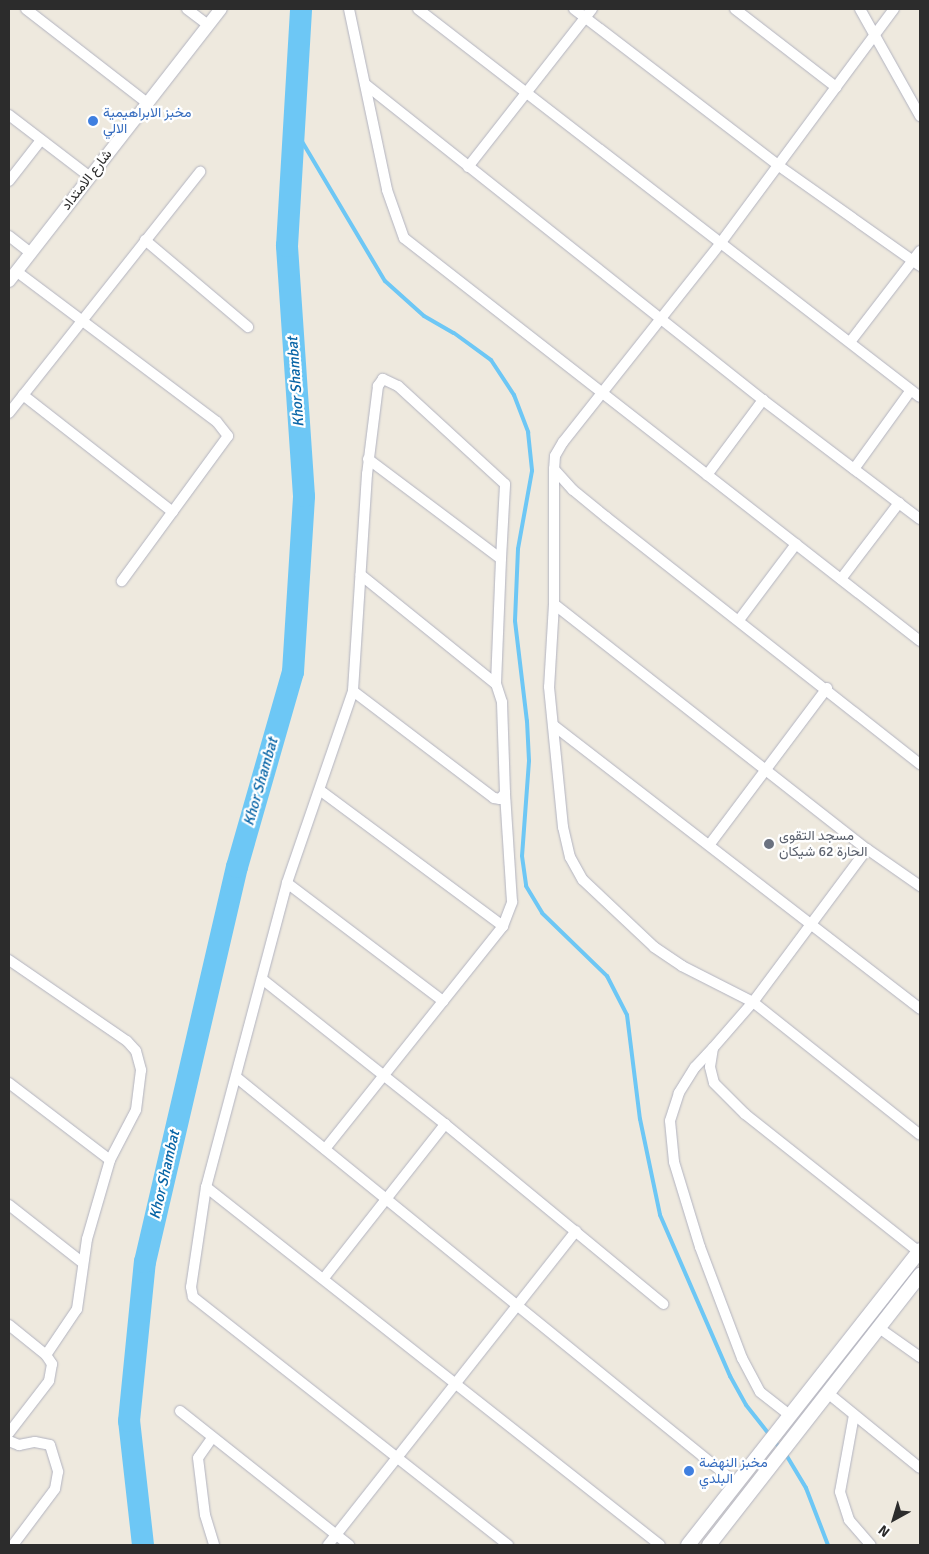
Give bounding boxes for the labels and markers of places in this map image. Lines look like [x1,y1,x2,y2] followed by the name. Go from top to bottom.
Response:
[103,105,192,138] place label: مخبز الابراهيمية الالي
[87,115,99,127] marker: مخبز الابراهيمية الالي
[779,828,867,860] place label: مسجد التقوى الحارة 62 شيكان
[763,838,775,850] marker: مسجد التقوى الحارة 62 شيكان
[699,1455,768,1488] place label: مخبز النهضة البلدي
[683,1465,695,1477] marker: مخبز النهضة البلدي

